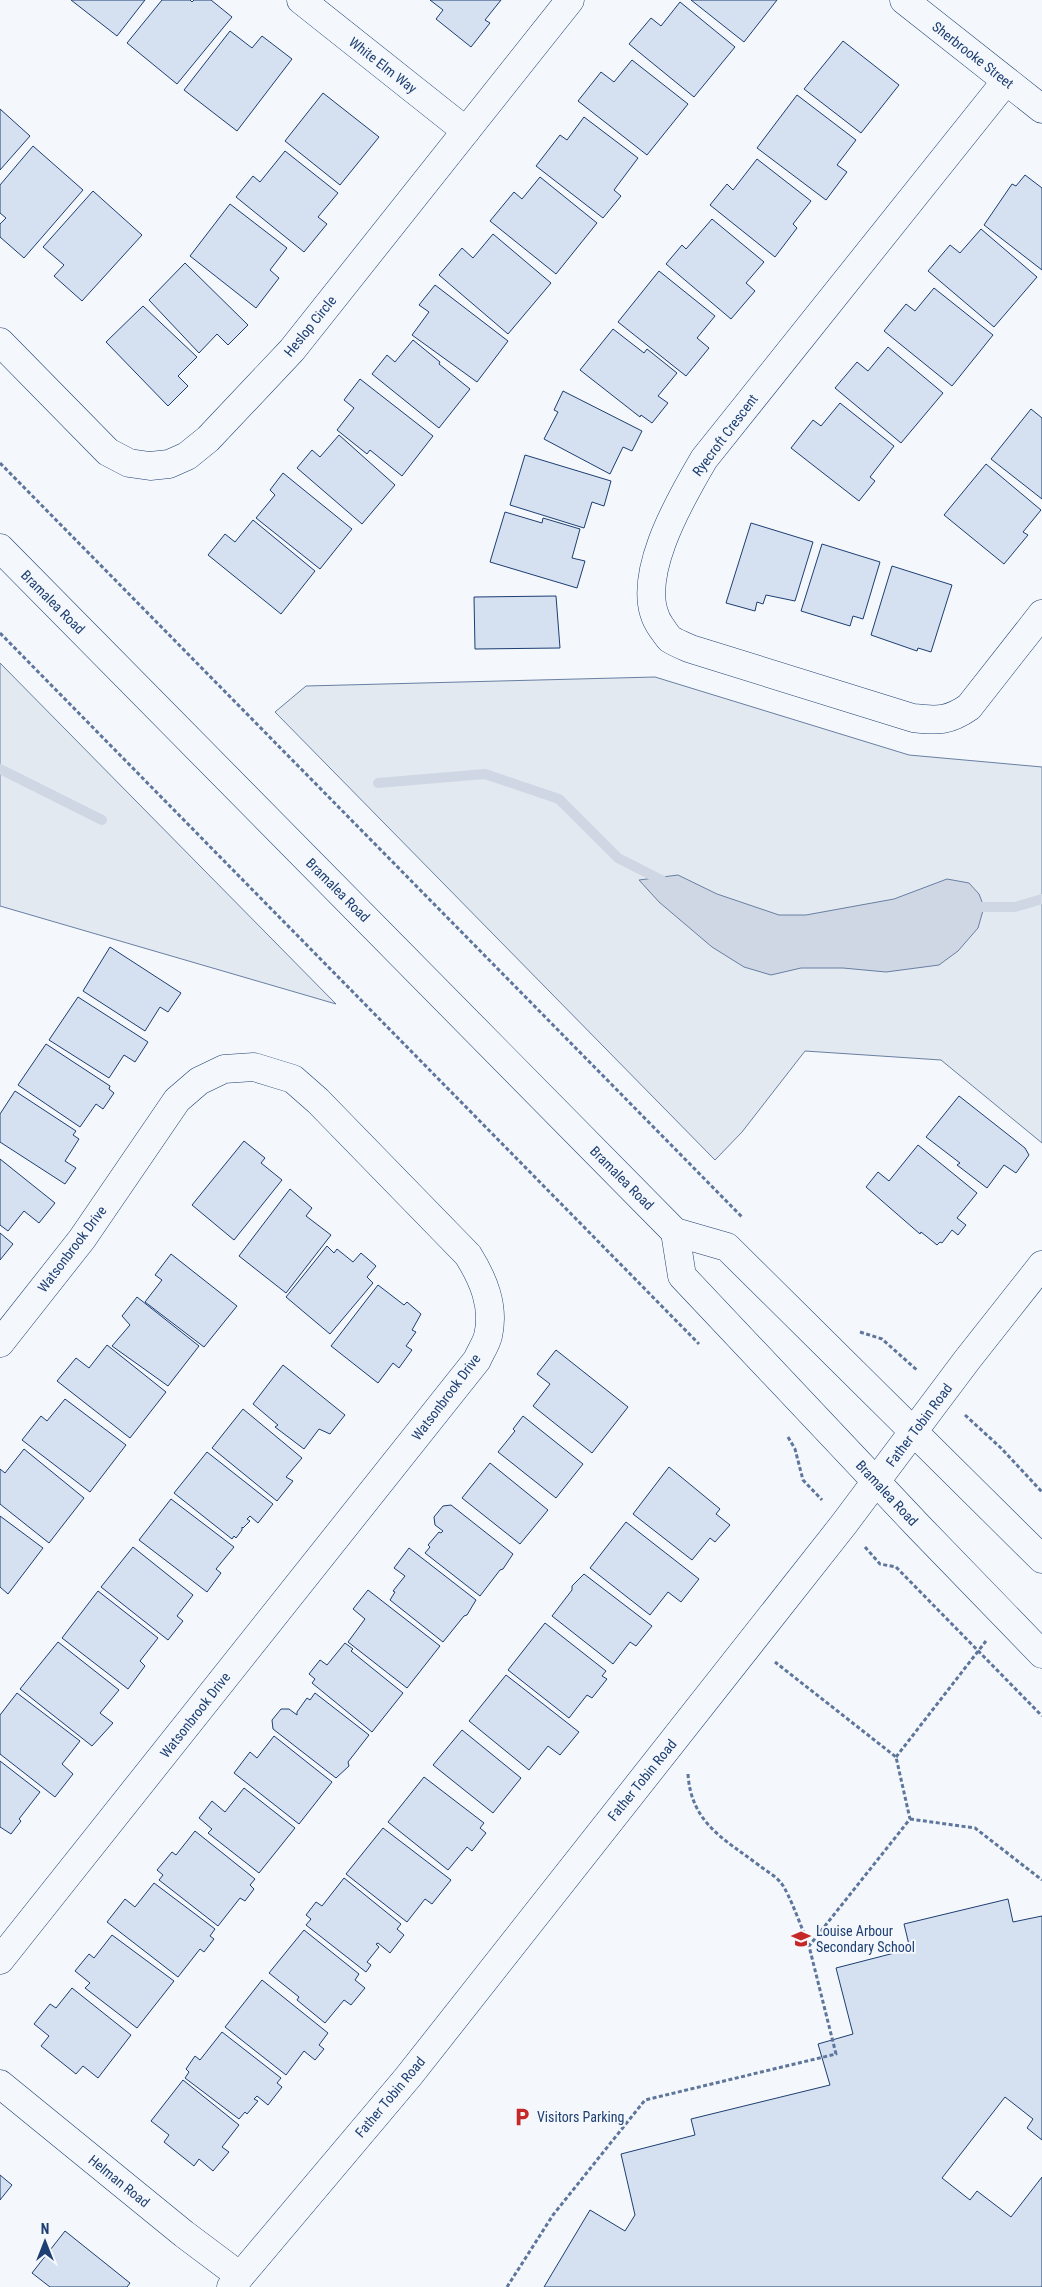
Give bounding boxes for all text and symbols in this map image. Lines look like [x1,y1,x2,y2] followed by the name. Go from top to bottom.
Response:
[929,18,1017,92] street label: Sherbrooke Street
[346,34,420,96] street label: White Elm Way
[281,292,340,360] street label: Heslop Circle
[689,391,761,479] street label: Ryecroft Crescent
[18,567,88,637] street label: Bramalea Road
[303,855,373,925] street label: Bramalea Road
[587,1143,657,1213] street label: Bramalea Road
[34,1202,110,1295] street label: Watsonbrook Drive
[408,1350,484,1443] street label: Watsonbrook Drive
[883,1380,955,1470] street label: Father Tobin Road
[853,1457,921,1529] street label: Bramalea Road
[157,1669,234,1761] street label: Watsonbrook Drive
[604,1736,680,1824] street label: Father Tobin Road
[816,1923,915,1955] place label: Louise Arbour Secondary School
[790,1928,812,1950] school or university icon: Louise Arbour Secondary School
[352,2054,428,2140] street label: Father Tobin Road
[511,2106,533,2128] parking icon: Visitors Parking
[537,2109,624,2125] place label: Visitors Parking
[85,2152,153,2210] street label: Helman Road
[20,2217,70,2267] north arrow
[41,2221,49,2237] text: N

